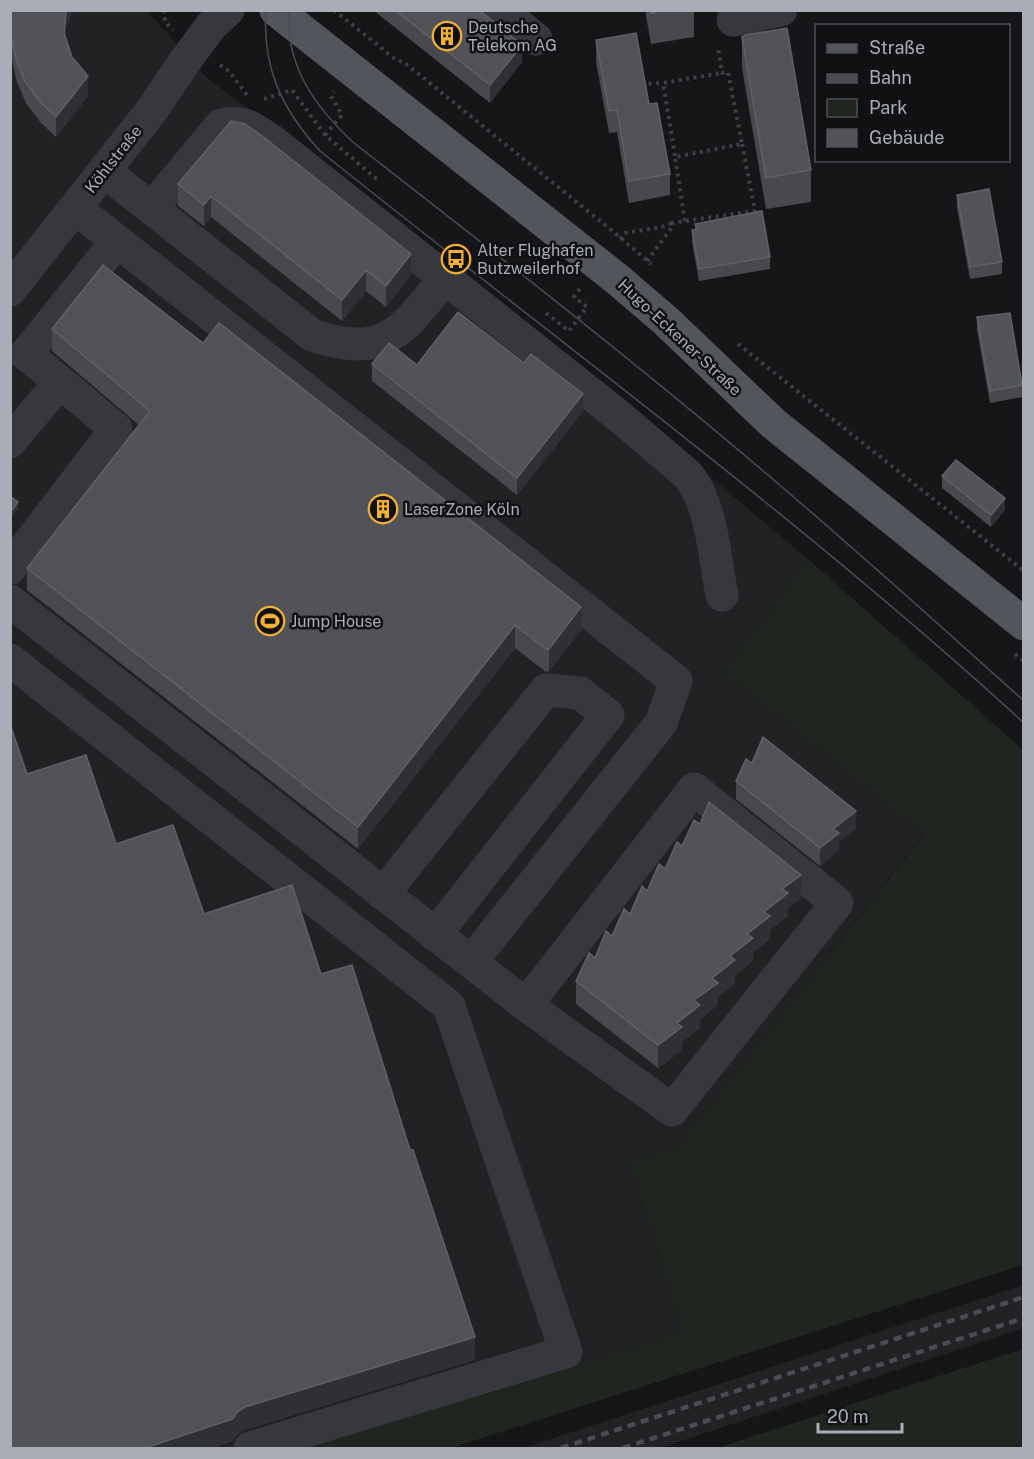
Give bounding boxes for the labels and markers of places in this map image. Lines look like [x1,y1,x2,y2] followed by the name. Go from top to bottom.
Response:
[468,18,557,55] place label: Deutsche Telekom AG
[431,20,463,52] building icon: Deutsche Telekom AG
[477,241,593,278] place label: Alter Flughafen Butzweilerhof
[440,243,472,275] bus stop icon: Alter Flughafen Butzweilerhof
[367,493,399,525] building icon: LaserZone Köln
[404,500,520,519] place label: LaserZone Köln
[254,605,286,637] sports icon: Jump House
[291,612,381,631] place label: Jump House

